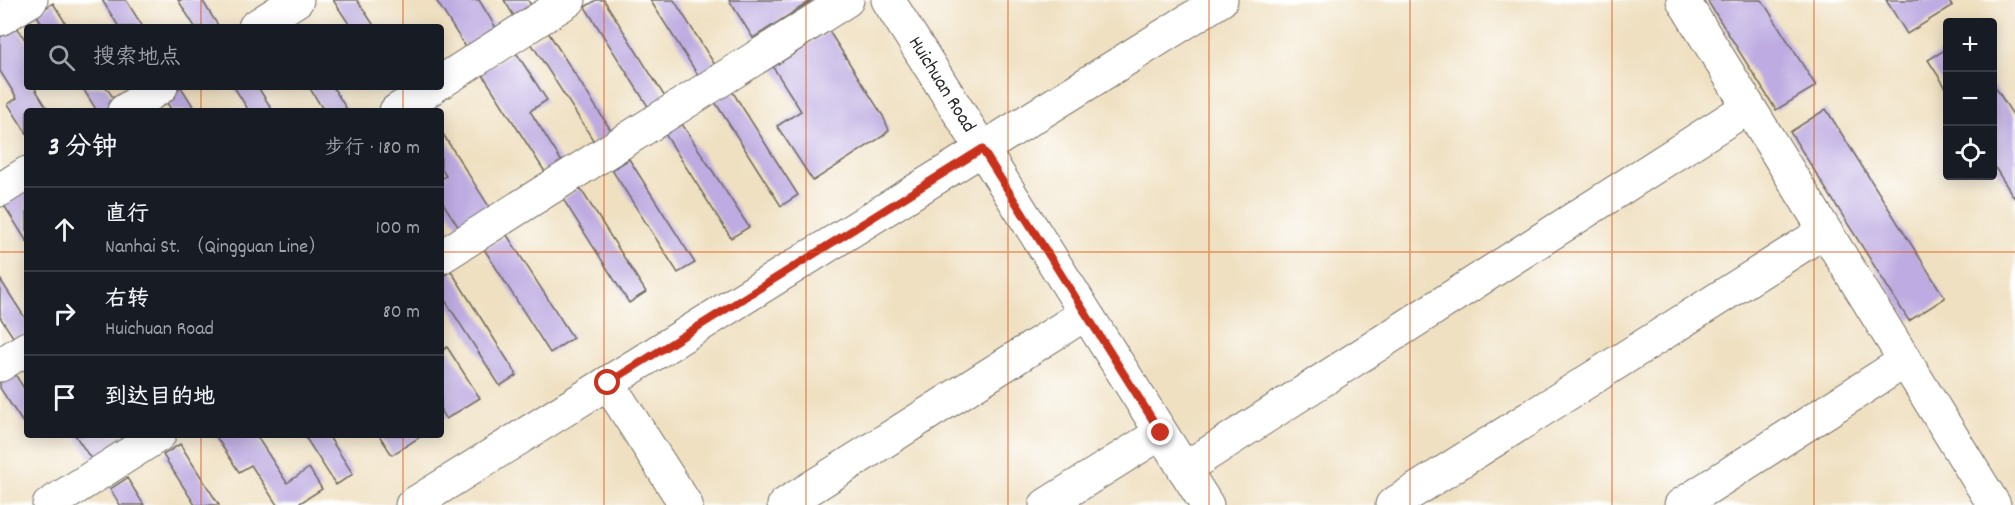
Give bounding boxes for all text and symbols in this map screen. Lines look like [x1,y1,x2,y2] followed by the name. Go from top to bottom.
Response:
[1943,18,1997,180] map controls
[1943,18,1997,72] button: +
[24,24,444,90] search box
[900,31,982,139] street label: Huichuan Road
[45,41,78,74] icon: search
[93,43,181,74] text: 搜索地点
[1943,72,1997,126] button: −
[1943,126,1997,180] button: locate
[48,130,118,167] text: 3 分钟
[325,135,420,163] text: 步行 · 180 m
[105,200,149,231] text: 直行
[48,213,81,246] icon: ahead
[376,215,420,243] text: 100 m
[105,234,328,262] text: Nanhai St. （Qingguan Line）
[105,285,149,316] text: 右转
[48,297,81,330] icon: right
[383,299,420,327] text: 80 m
[105,316,214,344] text: Huichuan Road
[594,369,620,395] route start
[48,381,81,414] icon: arrive
[105,383,215,414] text: 到达目的地
[1147,419,1173,445] route end

